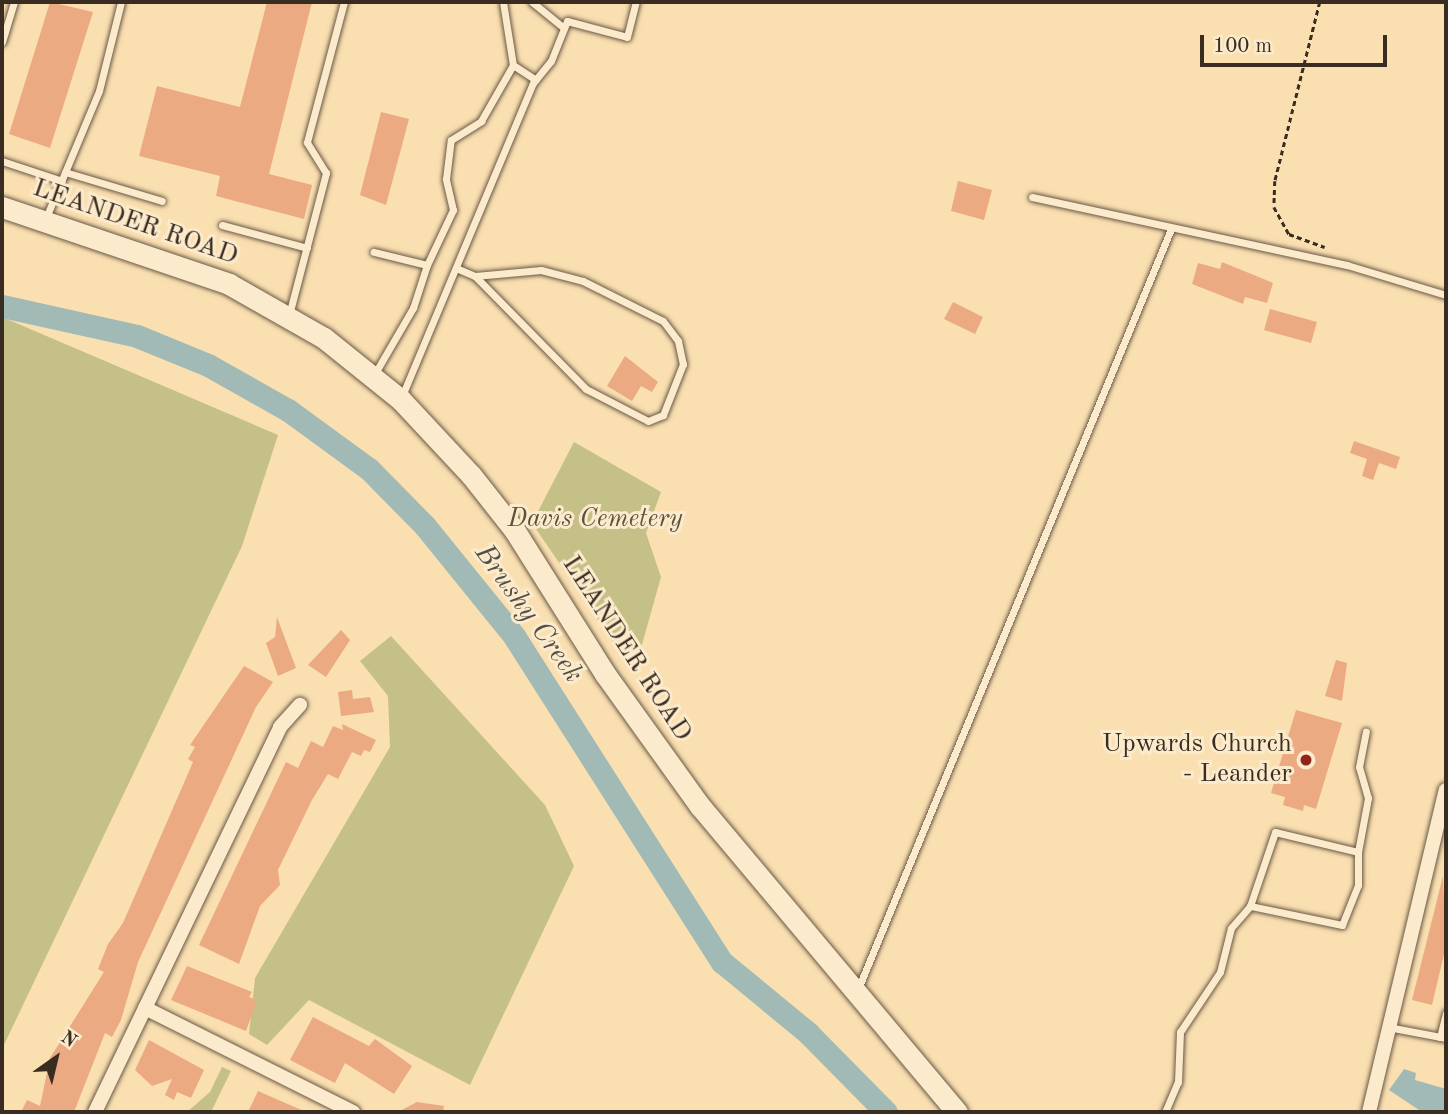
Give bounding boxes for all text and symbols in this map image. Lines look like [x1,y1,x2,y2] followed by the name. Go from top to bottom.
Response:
[1203,21,1390,65] scale bar
[1213,36,1272,57] text: 100 m
[28,173,242,273] street label: LEANDER ROAD
[507,504,683,536] park label: Davis Cemetery
[466,538,590,690] water label: Brushy Creek
[554,550,698,748] street label: LEANDER ROAD
[1102,729,1292,790] place label: Upwards Church - Leander
[1298,752,1314,768] marker: Upwards Church - Leander
[21,1023,91,1093] north arrow
[57,1028,79,1052] text: N

